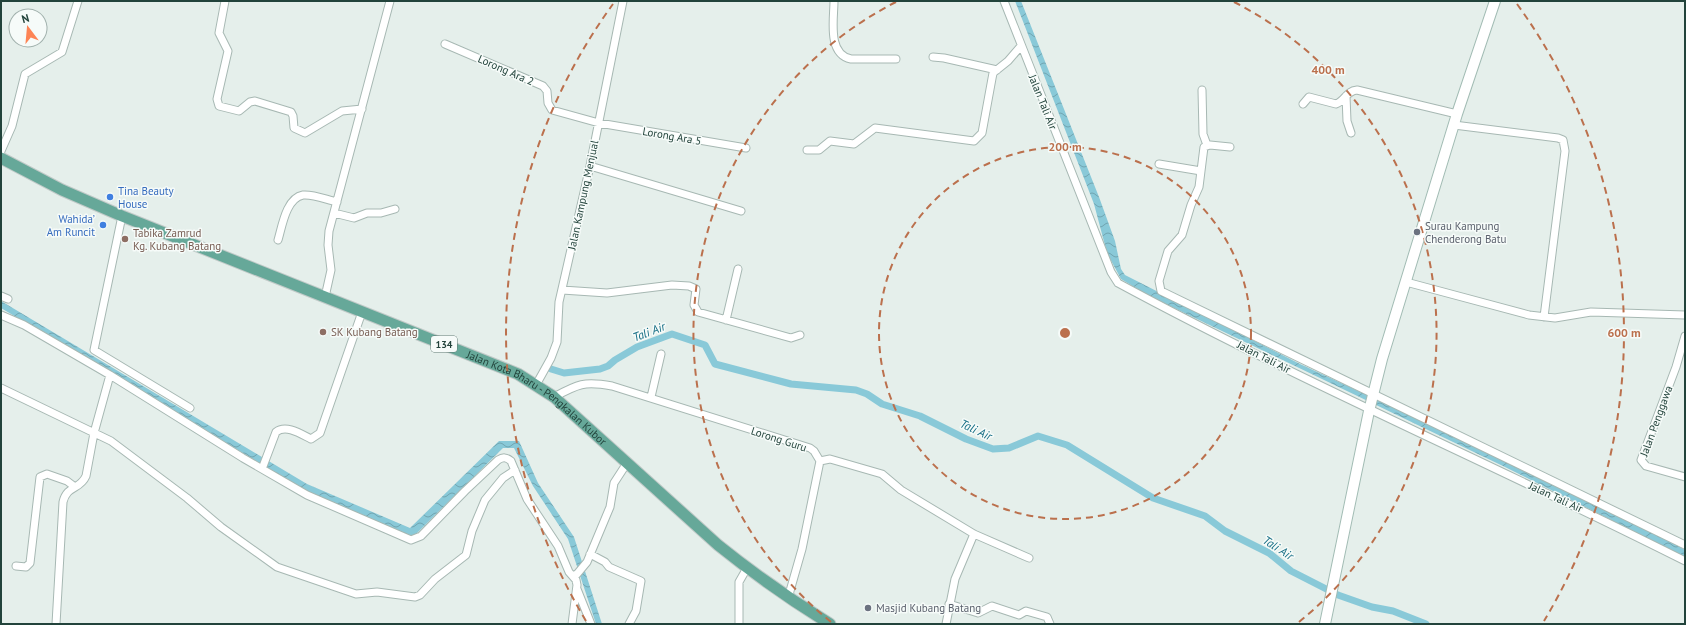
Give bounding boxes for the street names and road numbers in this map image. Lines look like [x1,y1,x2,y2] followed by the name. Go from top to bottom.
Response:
[476,51,536,89] street label: Lorong Ara 2
[1025,71,1060,132] street label: Jalan Tali Air
[641,124,703,148] street label: Lorong Ara 5
[564,138,602,252] street label: Jalan Kampung Menjual
[431,336,457,352] road number: 134
[1234,337,1293,377] street label: Jalan Tali Air
[464,347,610,448] street label: Jalan Kota Bharu - Pengkalan Kubor
[1636,384,1675,459] street label: Jalan Penggawa
[749,423,809,455] street label: Lorong Guru
[1526,478,1586,516] street label: Jalan Tali Air

